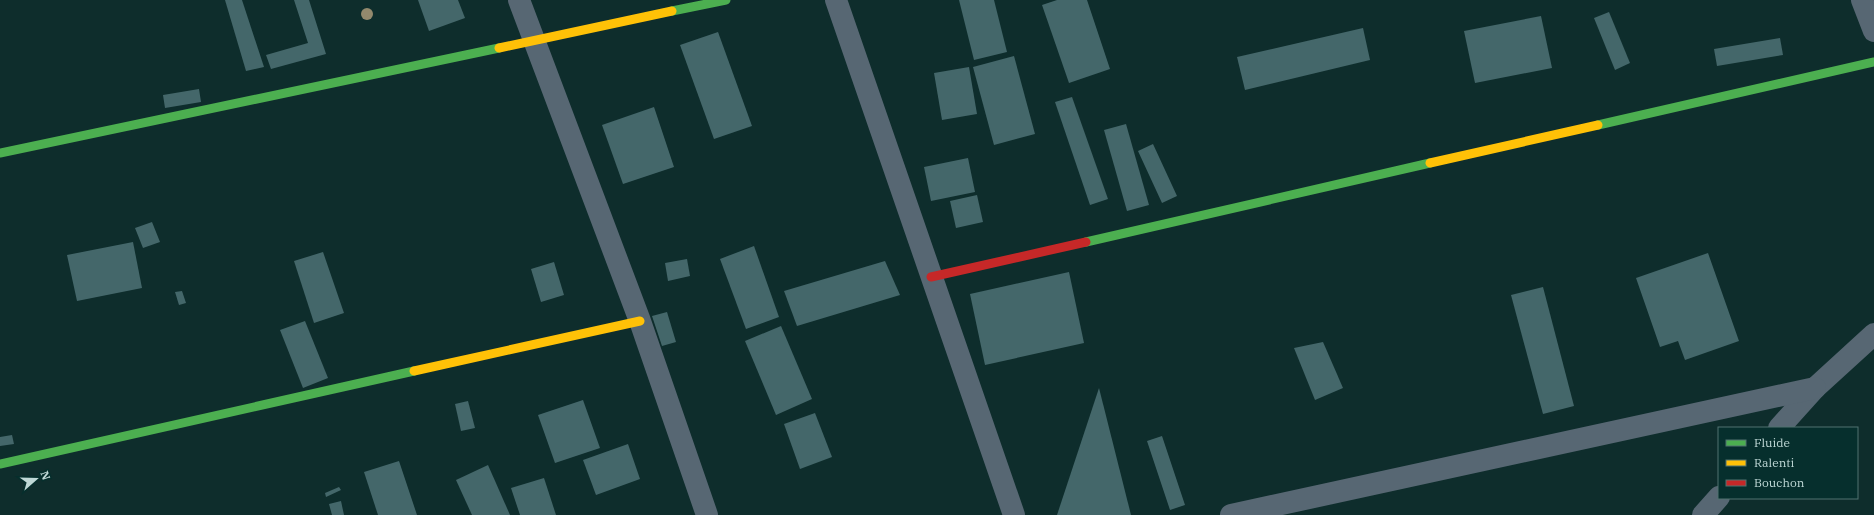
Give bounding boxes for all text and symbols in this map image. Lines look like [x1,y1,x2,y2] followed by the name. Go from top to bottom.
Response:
[1718,427,1858,499] legend
[1754,435,1790,450] text: Fluide
[1754,455,1795,470] text: Ralenti
[16,459,56,499] north arrow
[37,469,54,482] text: N
[1754,475,1805,490] text: Bouchon

